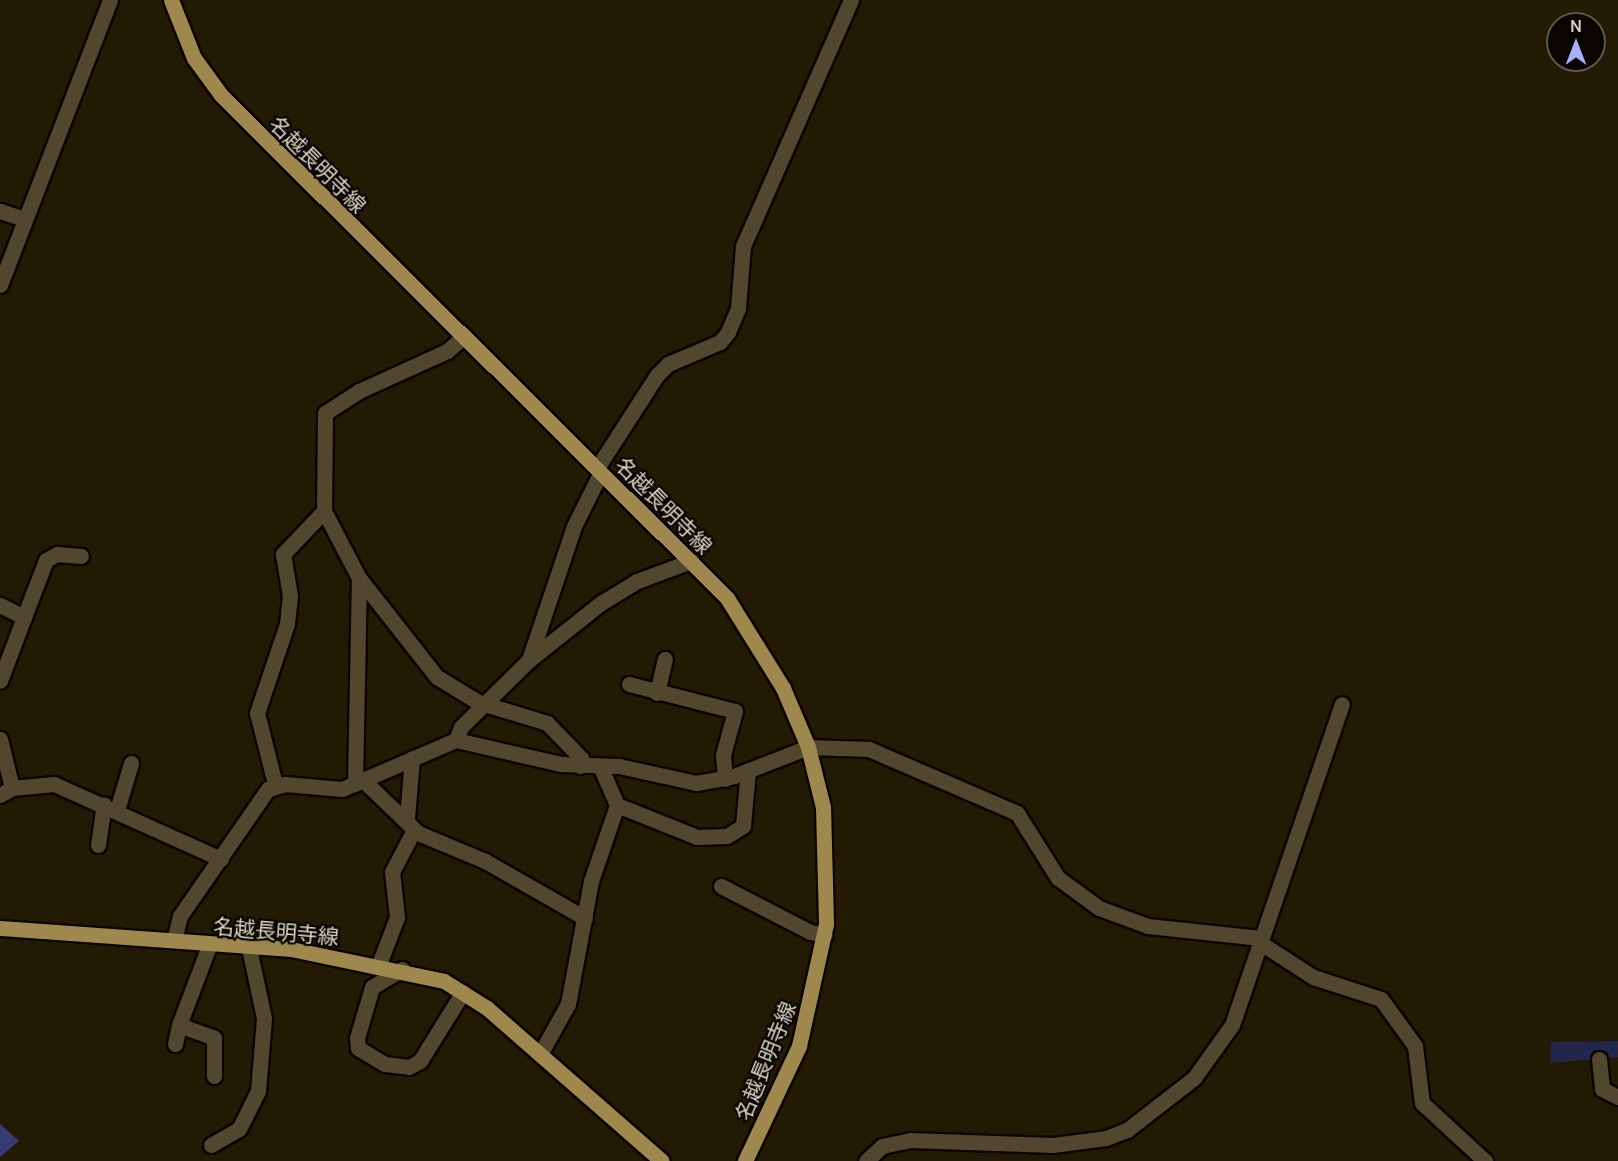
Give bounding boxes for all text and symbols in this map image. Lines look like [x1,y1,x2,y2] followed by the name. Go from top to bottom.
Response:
[1546,12,1606,72] north arrow
[1570,15,1582,37] text: N
[265,111,371,217] street label: 名越長明寺線
[611,452,717,558] street label: 名越長明寺線
[212,913,340,949] street label: 名越長明寺線
[730,998,800,1124] street label: 名越長明寺線

